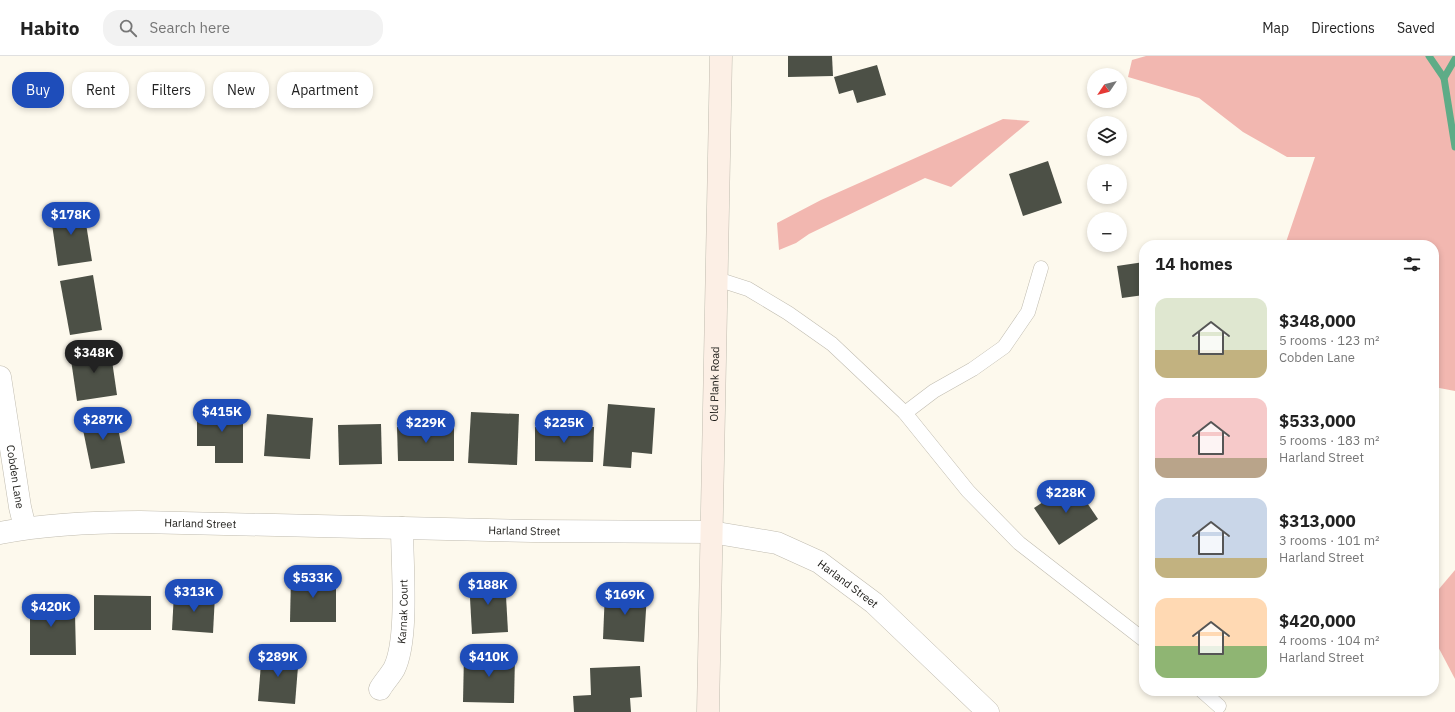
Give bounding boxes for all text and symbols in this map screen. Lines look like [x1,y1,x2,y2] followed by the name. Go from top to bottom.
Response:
[103,10,383,46] search box
[20,16,79,40] text: Habito
[117,17,139,39] icon: search
[149,18,230,37] text: Search here
[1262,19,1289,37] text: Map
[1311,19,1375,37] text: Directions
[1397,19,1435,37] text: Saved
[1087,68,1127,108] north arrow
[1087,68,1127,252] map controls
[12,72,64,108] chip: Buy
[72,72,129,108] chip: Rent
[137,72,205,108] chip: Filters
[213,72,269,108] chip: New
[277,72,373,108] chip: Apartment
[1087,116,1127,156] button: layers
[1087,164,1127,204] button: +
[43,202,99,236] pin: $178K
[51,206,91,223] text: $178K
[1087,212,1127,252] button: −
[1155,253,1232,275] text: 14 homes
[1401,253,1423,275] icon: filters
[1279,310,1356,332] text: $348,000
[1187,314,1235,362] icon: home
[1279,332,1380,349] text: 5 rooms · 123 m²
[66,340,122,374] pin: $348K
[74,344,114,361] text: $348K
[707,346,722,422] street label: Old Plank Road
[1279,349,1355,366] text: Cobden Lane
[194,399,250,433] pin: $415K
[202,403,242,420] text: $415K
[75,407,131,441] pin: $287K
[398,410,454,444] pin: $229K
[536,410,592,444] pin: $225K
[1279,410,1356,432] text: $533,000
[83,411,123,428] text: $287K
[406,414,446,431] text: $229K
[544,414,584,431] text: $225K
[1187,414,1235,462] icon: home
[1279,432,1380,449] text: 5 rooms · 183 m²
[4,444,27,510] street label: Cobden Lane
[1279,449,1364,466] text: Harland Street
[1038,480,1094,514] pin: $228K
[1046,484,1086,501] text: $228K
[1279,510,1356,532] text: $313,000
[1187,514,1235,562] icon: home
[164,516,237,531] street label: Harland Street
[488,523,560,538] street label: Harland Street
[1279,532,1380,549] text: 3 rooms · 101 m²
[1279,549,1364,566] text: Harland Street
[815,557,882,611] street label: Harland Street
[285,565,341,599] pin: $533K
[293,569,333,586] text: $533K
[460,572,516,606] pin: $188K
[468,576,508,593] text: $188K
[166,579,222,613] pin: $313K
[394,579,411,645] street label: Karnak Court
[597,582,653,616] pin: $169K
[174,583,214,600] text: $313K
[605,586,645,603] text: $169K
[23,594,79,628] pin: $420K
[31,598,71,615] text: $420K
[1279,610,1356,632] text: $420,000
[1187,614,1235,662] icon: home
[1279,632,1380,649] text: 4 rooms · 104 m²
[250,644,306,678] pin: $289K
[461,644,517,678] pin: $410K
[258,648,298,665] text: $289K
[469,648,509,665] text: $410K
[1279,649,1364,666] text: Harland Street

